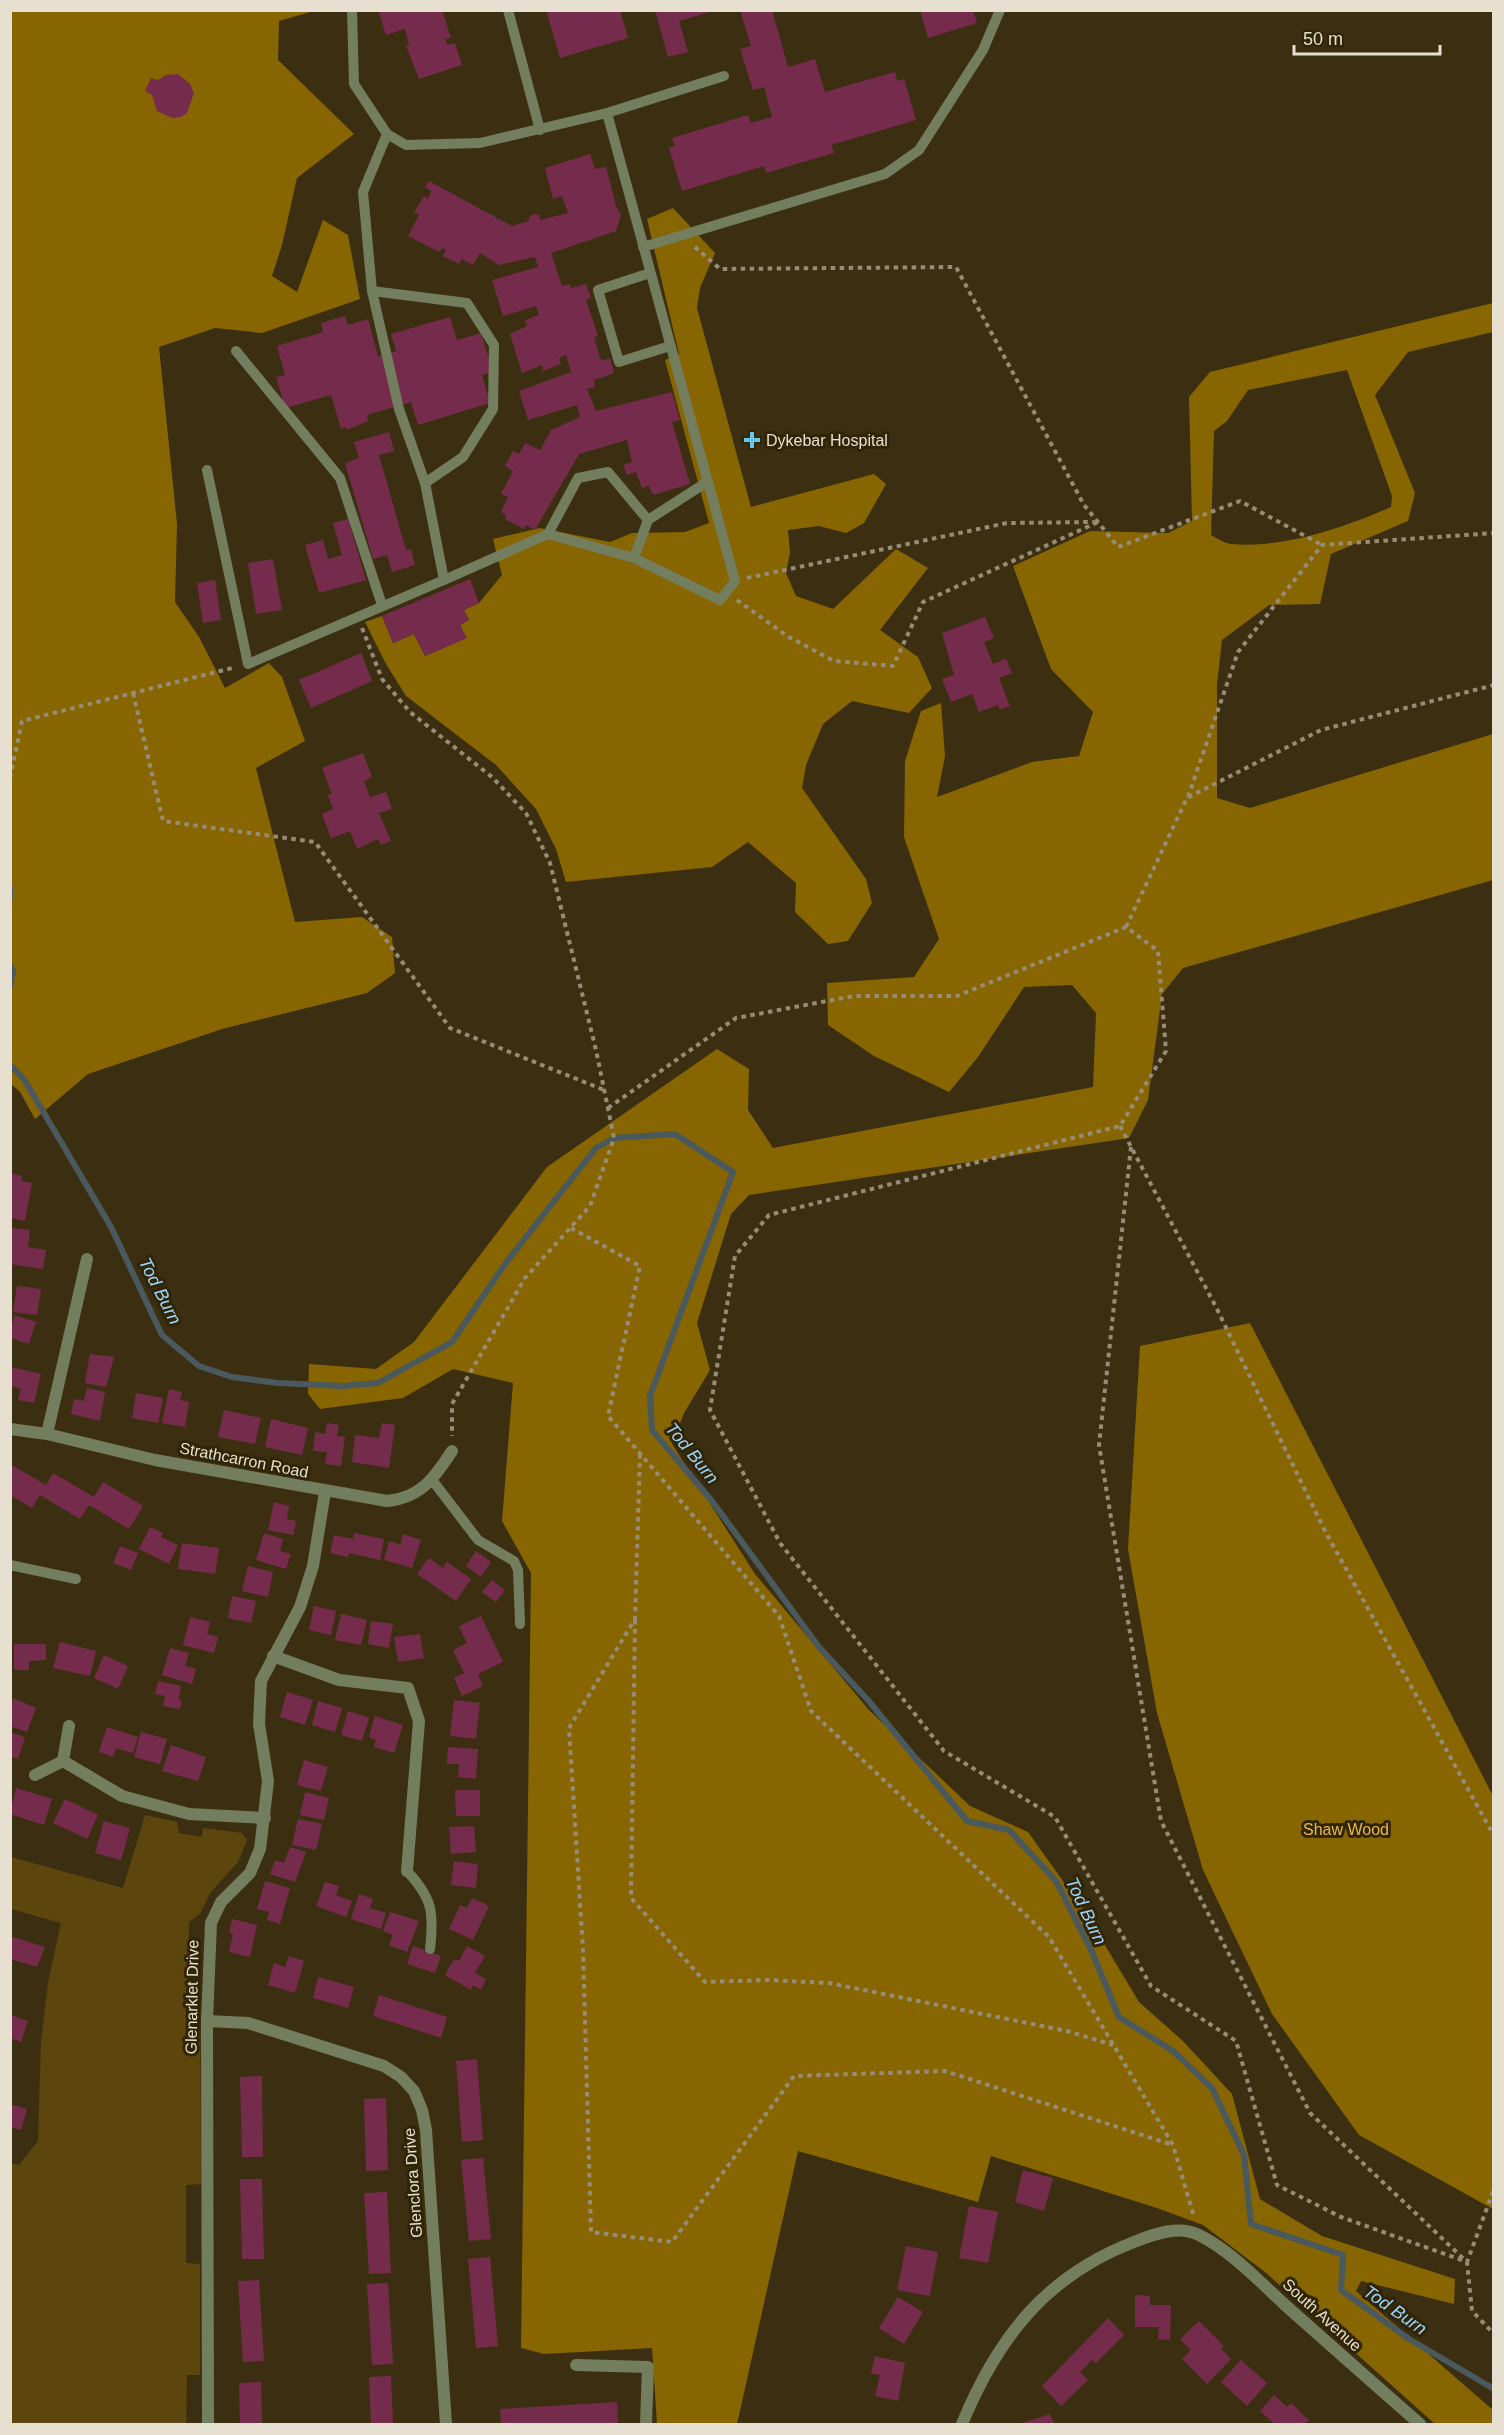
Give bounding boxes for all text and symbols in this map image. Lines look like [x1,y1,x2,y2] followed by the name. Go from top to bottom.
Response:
[1294,18,1440,56] scale bar
[1303,29,1343,49] text: 50 m
[743,431,761,449] marker: Dykebar Hospital
[766,432,888,449] place label: Dykebar Hospital
[135,1254,185,1328] water label: Tod Burn
[661,1419,723,1487] water label: Tod Burn
[178,1439,310,1481] street label: Strathcarron Road
[1303,1821,1389,1838] park label: Shaw Wood
[1062,1874,1110,1948] water label: Tod Burn
[183,1939,202,2054] street label: Glenarklet Drive
[401,2127,425,2239] street label: Glenclora Drive
[1279,2275,1365,2355] street label: South Avenue
[1360,2281,1430,2339] water label: Tod Burn

